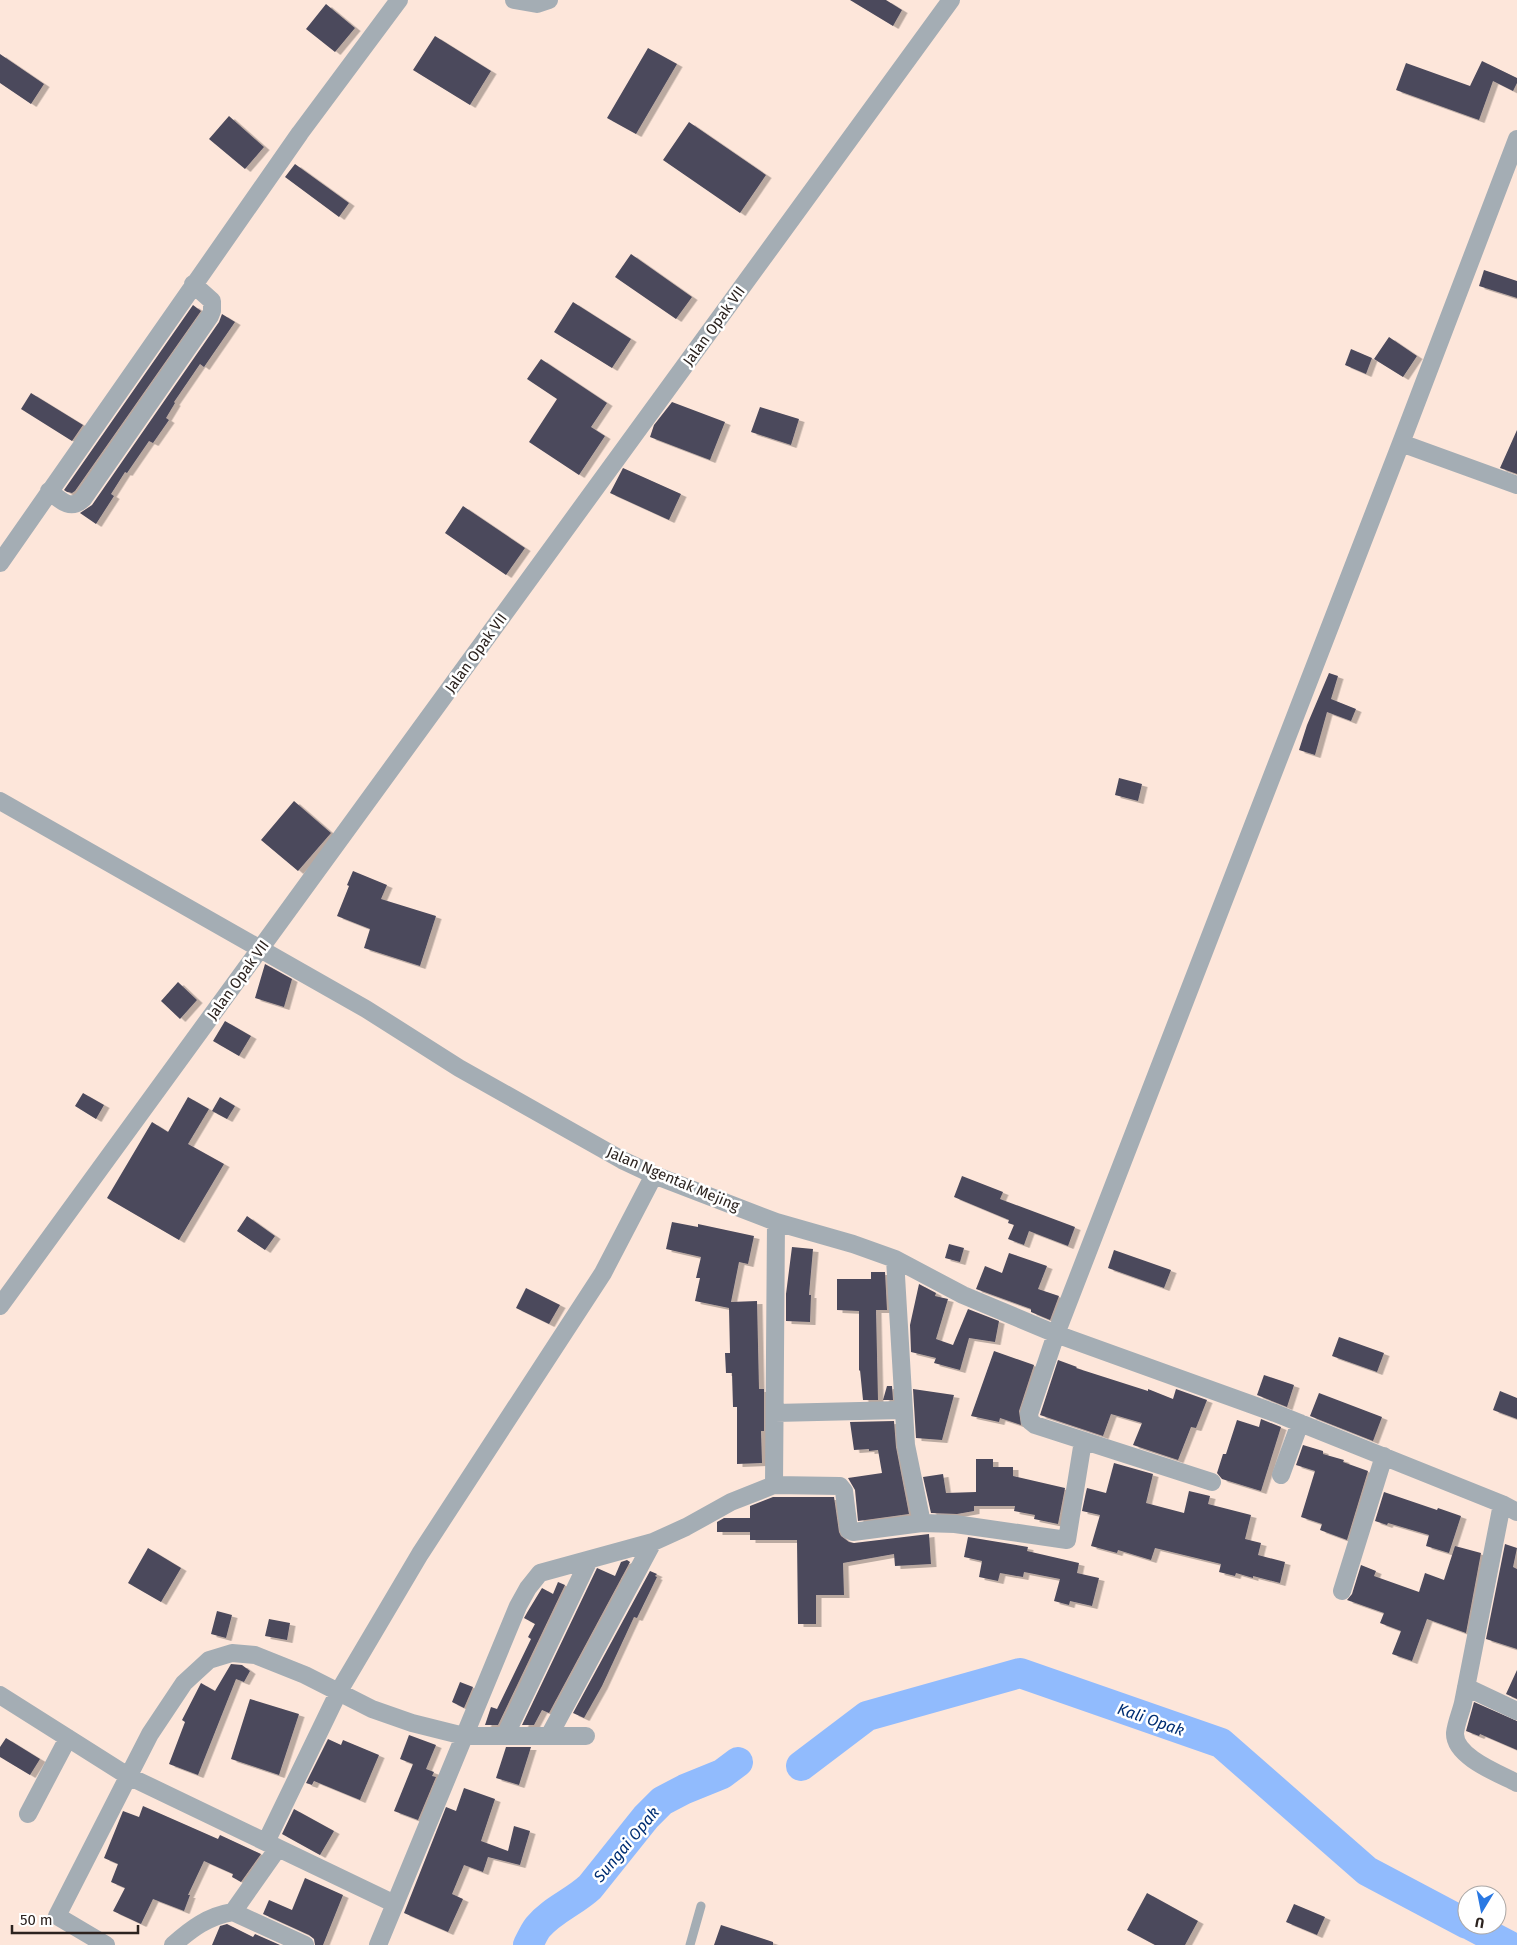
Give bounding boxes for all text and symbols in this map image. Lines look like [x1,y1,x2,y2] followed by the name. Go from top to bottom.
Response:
[679,283,749,369] street label: Jalan Opak VII
[441,610,511,696] street label: Jalan Opak VII
[203,937,273,1023] street label: Jalan Opak VII
[604,1143,742,1215] street label: Jalan Ngentak Mejing
[1115,1699,1187,1740] water label: Kali Opak
[589,1803,663,1887] water label: Sungai Opak
[1457,1885,1507,1935] north arrow
[12,1902,139,1934] scale bar
[20,1911,53,1929] text: 50 m
[1474,1913,1486,1931] text: U

